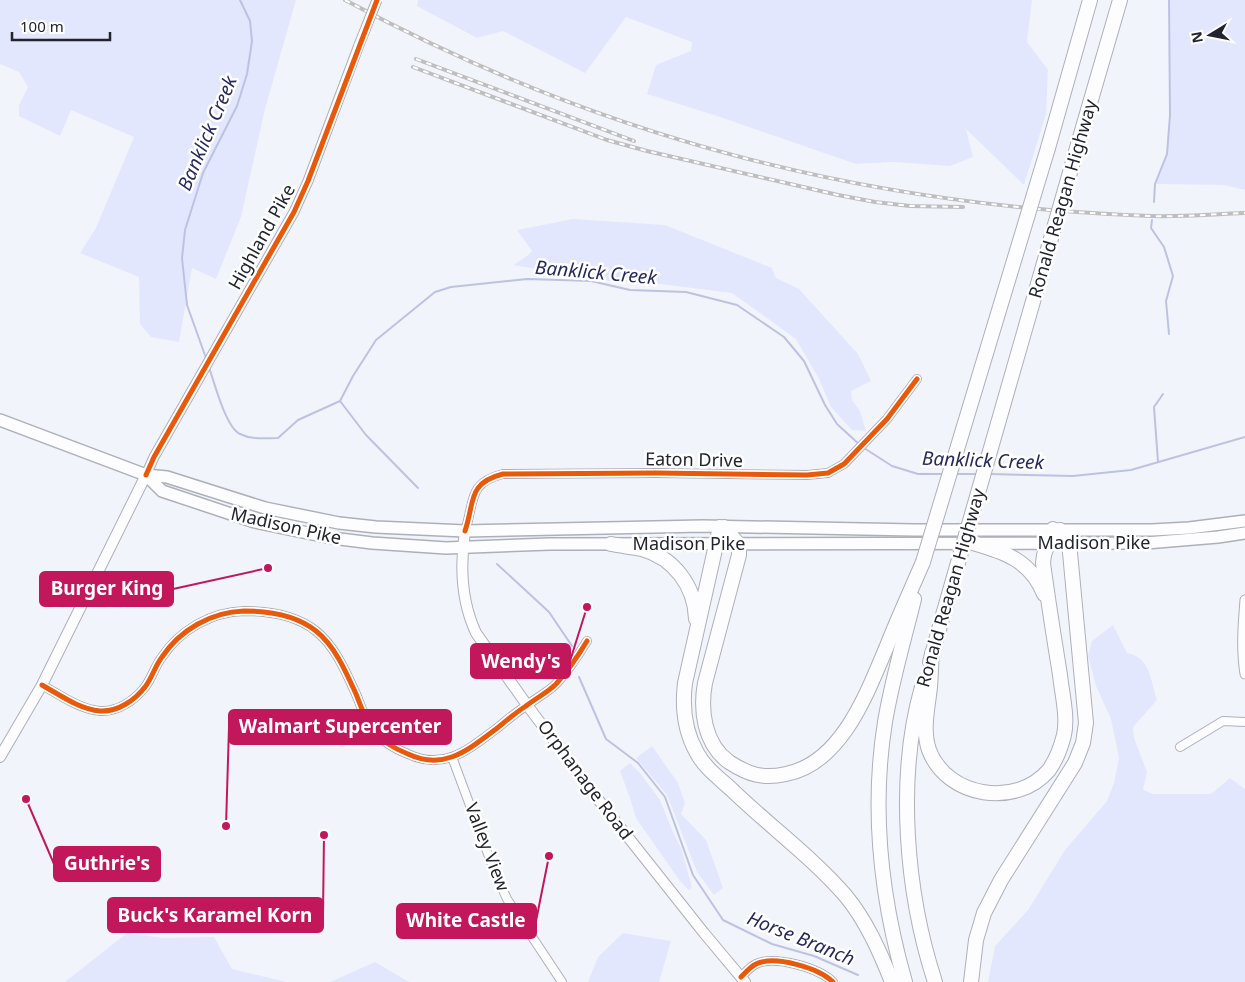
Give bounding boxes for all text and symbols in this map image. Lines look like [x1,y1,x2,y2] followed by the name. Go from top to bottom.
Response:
[12,10,110,42] scale bar
[1185,10,1235,60] north arrow
[20,16,64,36] text: 100 m
[1186,30,1207,45] text: N
[171,71,243,194] water label: Banklick Creek
[1022,96,1102,301] street label: Ronald Reagan Highway
[222,179,300,294] street label: Highland Pike
[534,254,659,290] water label: Banklick Creek
[922,445,1045,475] water label: Banklick Creek
[645,446,743,472] street label: Eaton Drive
[910,485,990,690] street label: Ronald Reagan Highway
[229,501,344,549] street label: Madison Pike
[1038,530,1150,554] street label: Madison Pike
[633,531,745,555] street label: Madison Pike
[40,572,173,606] callout: Burger King
[51,575,163,601] text: Burger King
[471,644,570,678] callout: Wendy's
[481,648,561,674] text: Wendy's
[229,710,451,744] callout: Walmart Supercenter
[239,713,442,739] text: Walmart Supercenter
[533,715,639,844] street label: Orphanage Road
[460,799,516,894] street label: Valley View
[54,847,160,881] callout: Guthrie's
[64,850,150,876] text: Guthrie's
[108,898,323,932] callout: Buck's Karamel Korn
[118,902,312,928] text: Buck's Karamel Korn
[397,904,536,938] callout: White Castle
[743,905,859,971] water label: Horse Branch
[406,907,526,933] text: White Castle

